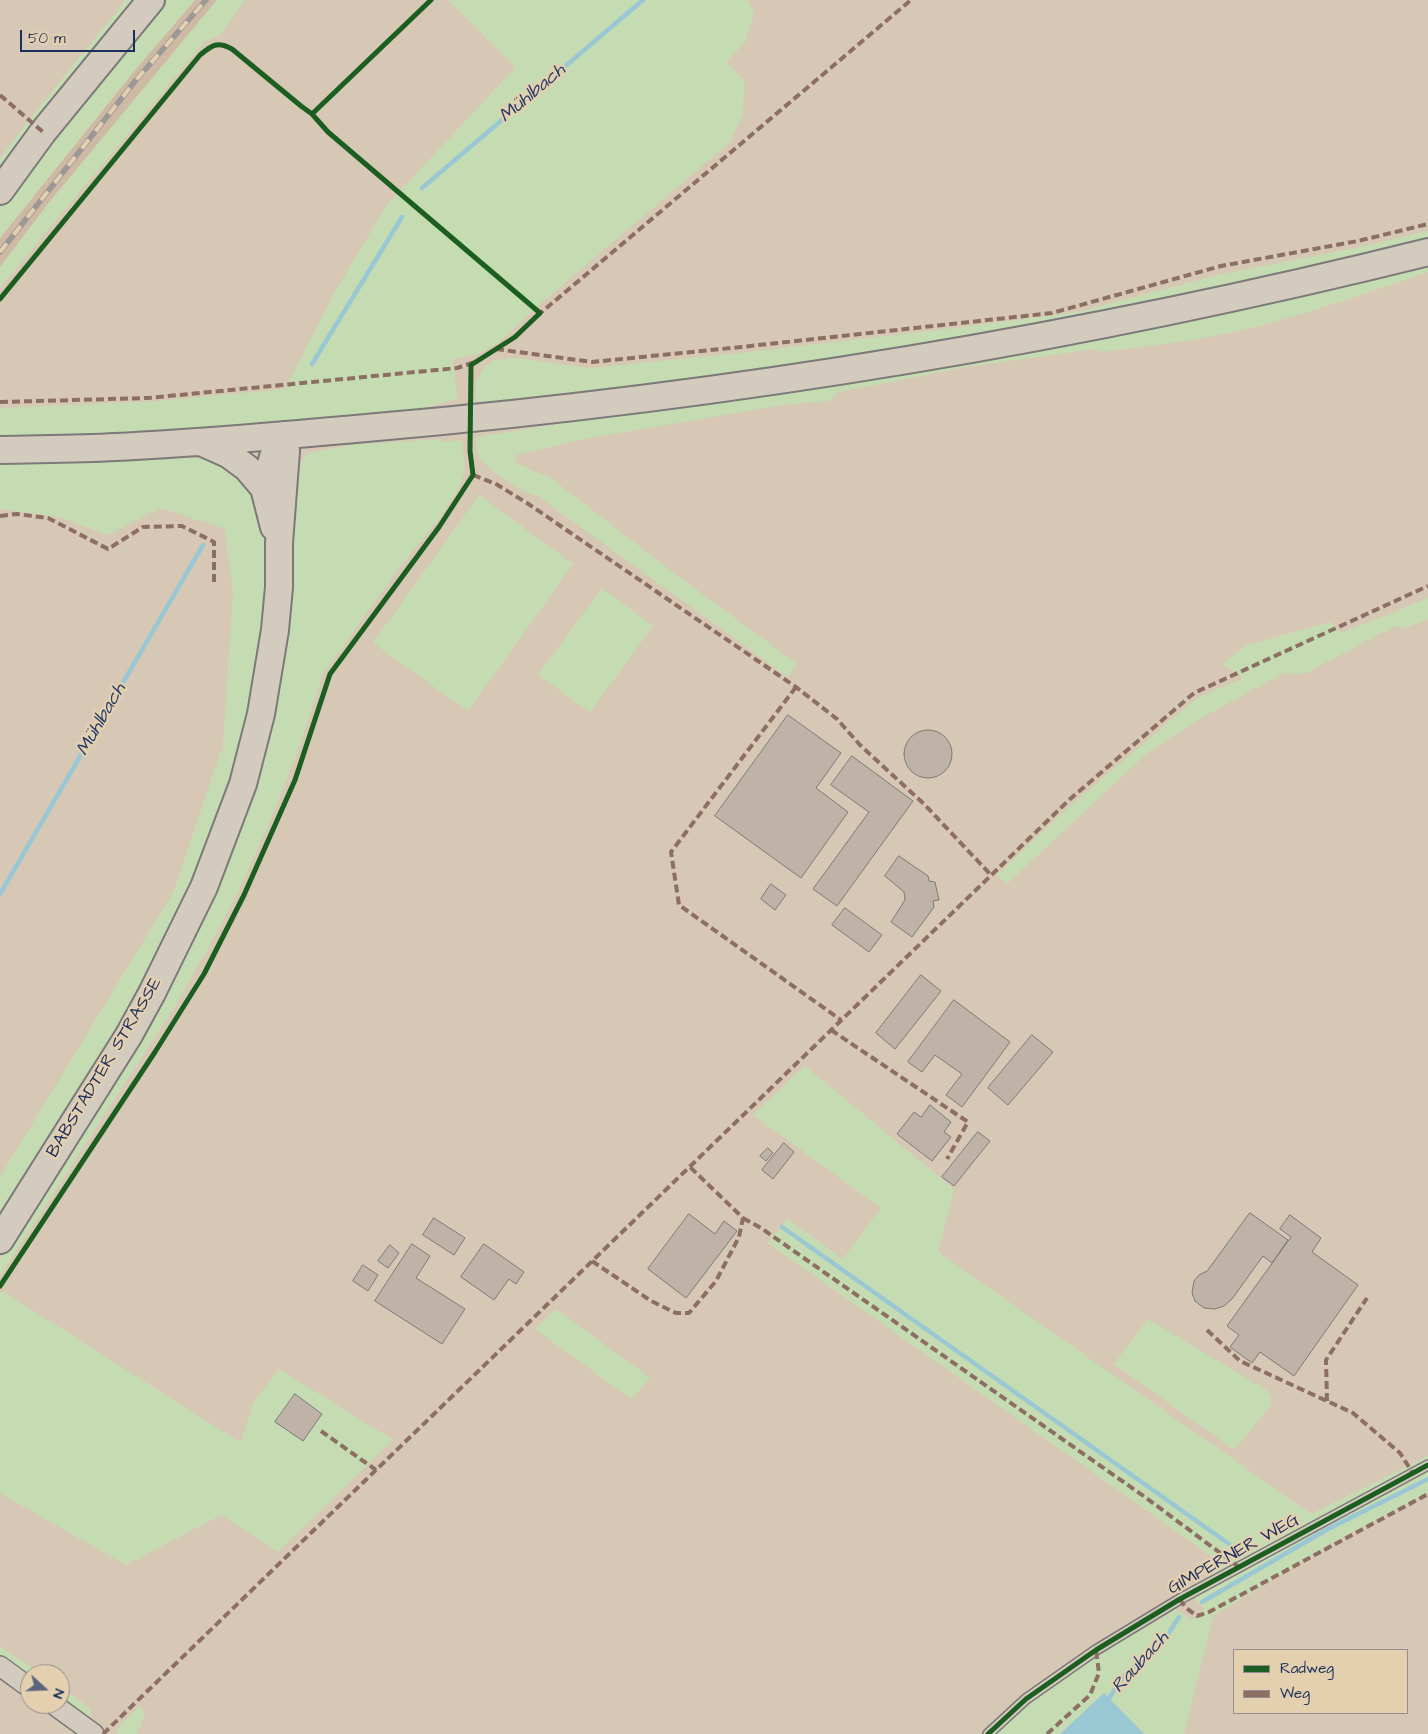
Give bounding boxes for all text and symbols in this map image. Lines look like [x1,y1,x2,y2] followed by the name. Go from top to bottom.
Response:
[22,20,138,52] scale bar
[28,28,66,49] text: 50 m
[495,60,571,128] water label: Mühlbach
[72,680,132,760] water label: Mühlbach
[43,974,167,1162] street label: BABSTADTER STRASSE
[1164,1510,1304,1600] street label: GIMPERNER WEG
[1108,1628,1174,1698] water label: Raubach
[1233,1649,1408,1714] legend
[1280,1658,1334,1679] text: Radweg
[20,1664,70,1714] north arrow
[1280,1683,1310,1704] text: Weg
[47,1686,69,1701] text: N

